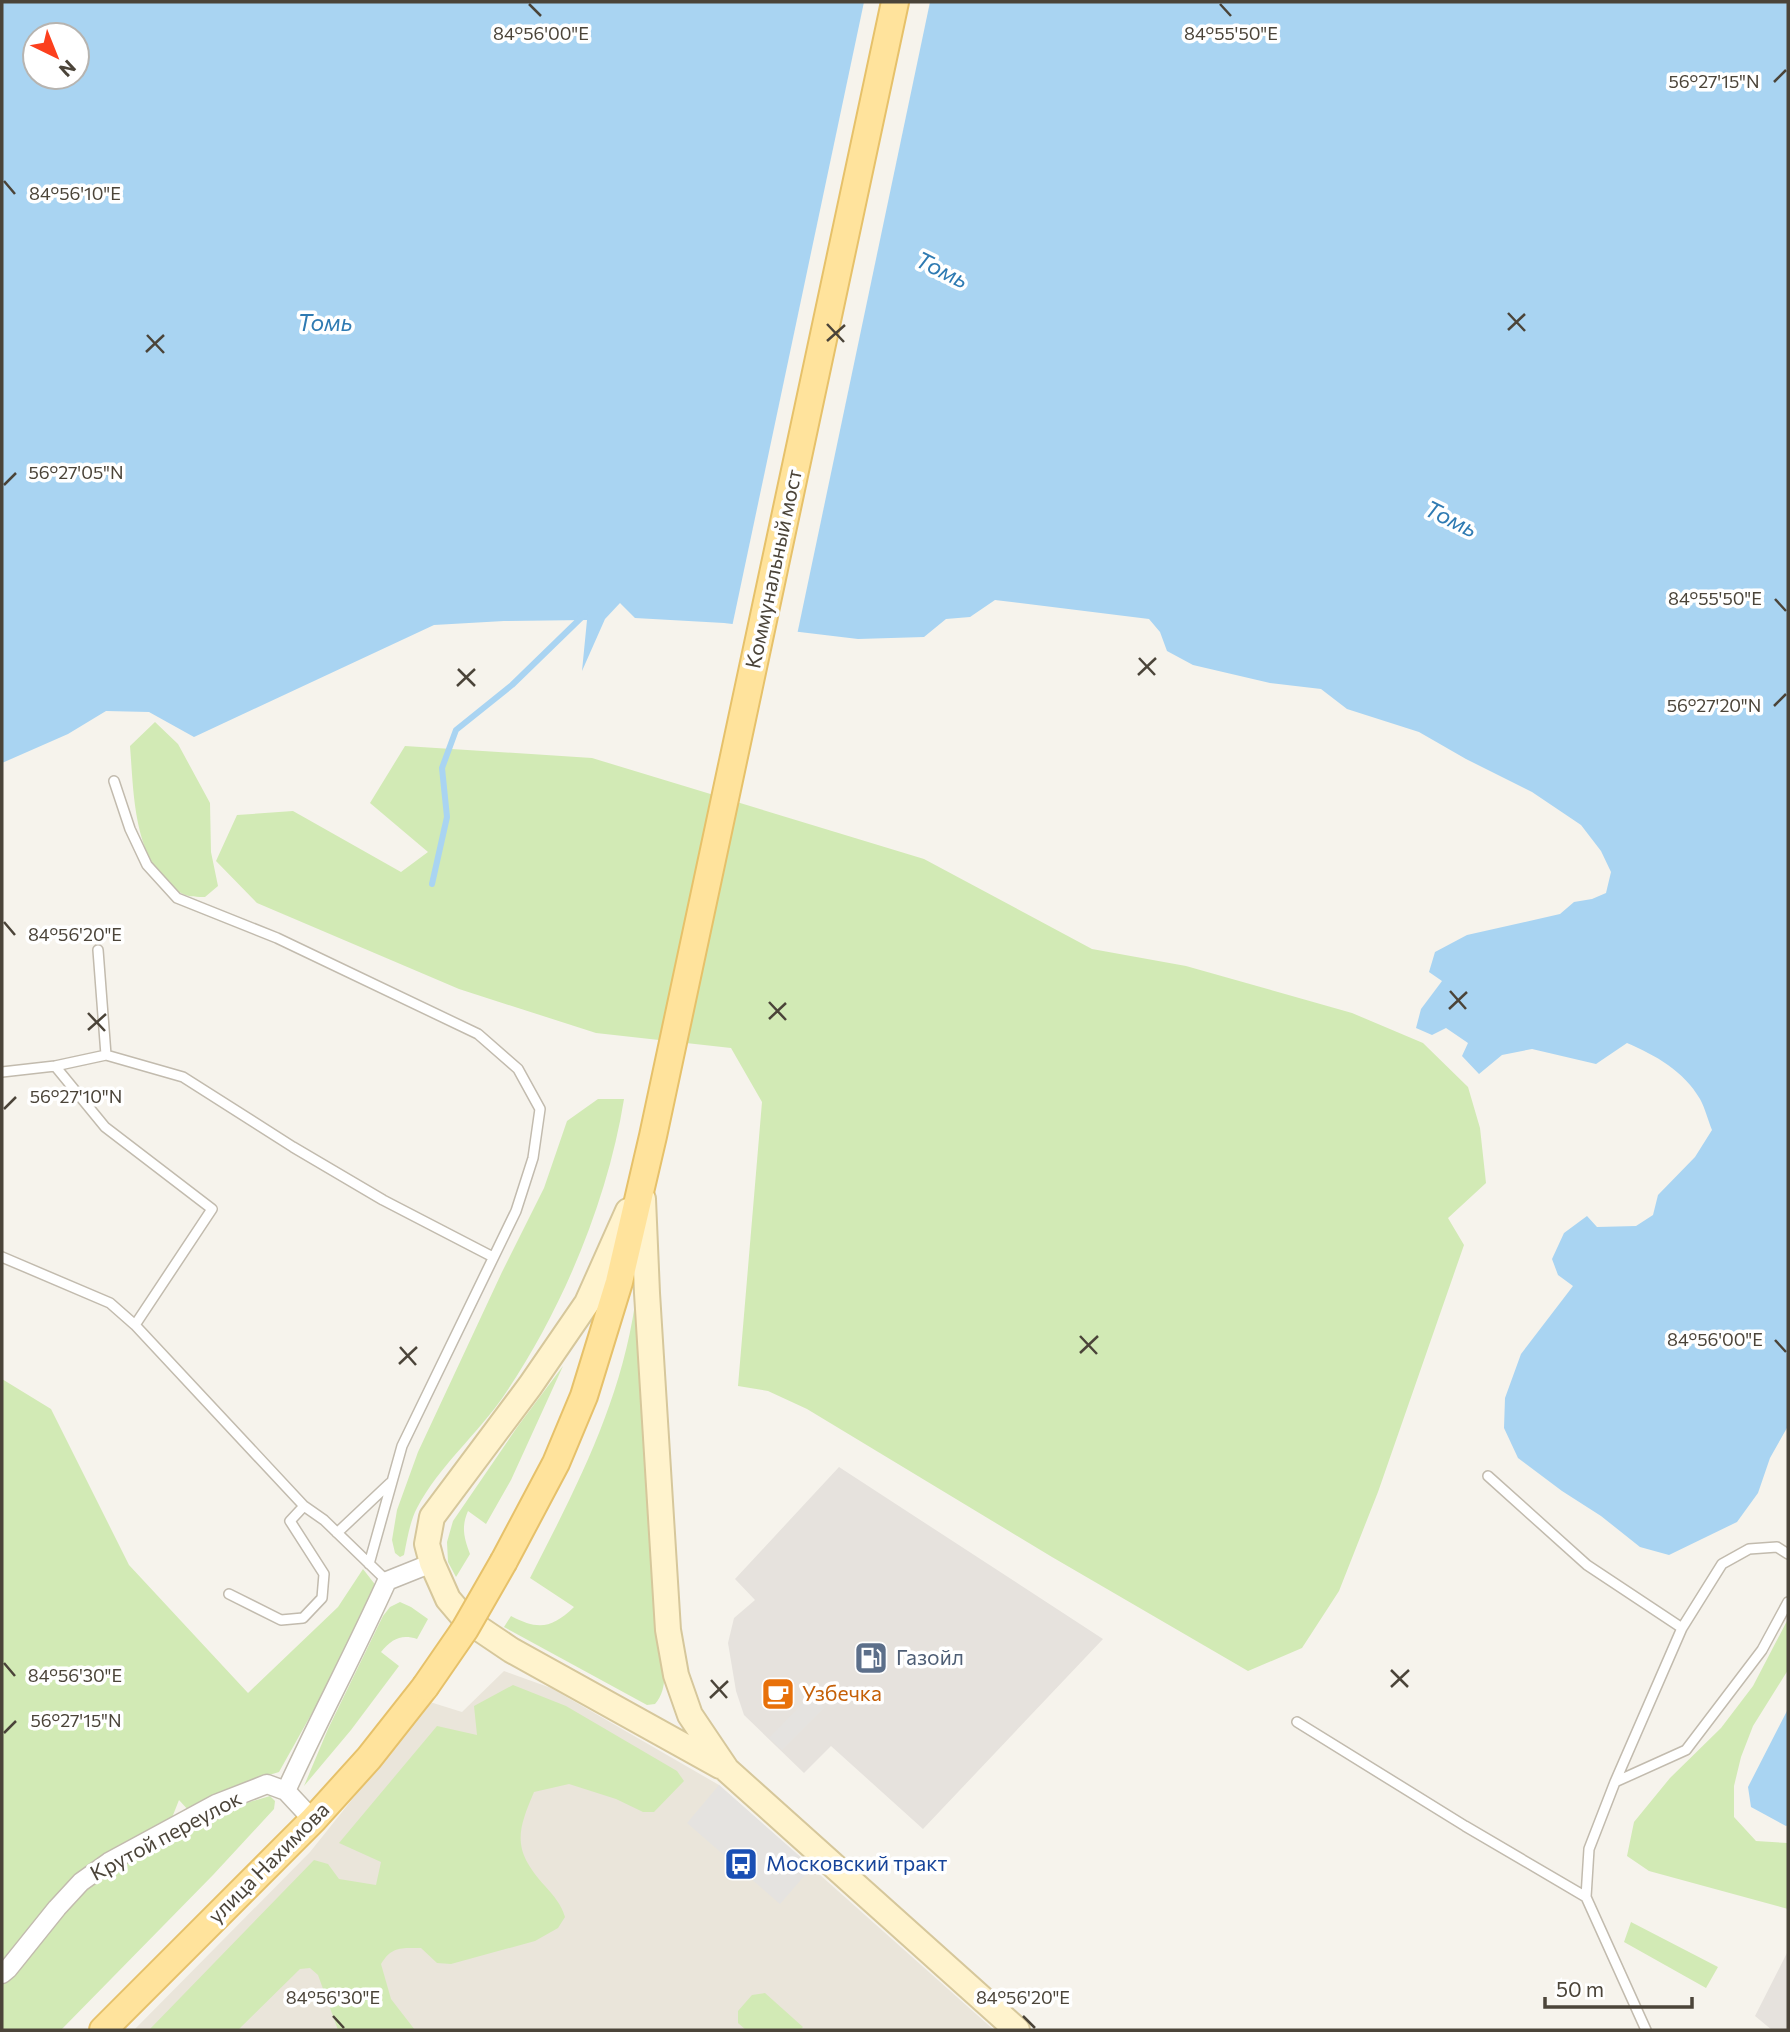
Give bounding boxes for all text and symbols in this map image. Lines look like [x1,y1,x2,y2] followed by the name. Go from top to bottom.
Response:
[21,21,91,91] north arrow
[493,22,589,44] text: 84°56'00"E
[1184,22,1278,44] text: 84°55'50"E
[55,56,81,82] text: N
[1668,70,1760,92] text: 56°27'15"N
[29,182,121,204] text: 84°56'10"E
[912,244,973,294] water label: Томь
[298,308,352,336] water label: Томь
[28,461,124,483] text: 56°27'05"N
[739,467,806,671] street label: Коммунальный мост
[1421,493,1482,543] water label: Томь
[1668,587,1762,609] text: 84°55'50"E
[1667,694,1761,716] text: 56°27'20"N
[28,923,122,945] text: 84°56'20"E
[30,1085,122,1107] text: 56°27'10"N
[1667,1328,1763,1350] text: 84°56'00"E
[852,1639,890,1677] fuel station icon: Газойл
[896,1644,964,1669] place label: Газойл
[28,1664,122,1686] text: 84°56'30"E
[759,1675,797,1713] cafe icon: Узбечка
[802,1680,882,1705] place label: Узбечка
[30,1709,122,1731] text: 56°27'15"N
[85,1784,245,1885] street label: Крутой переулок
[202,1796,334,1928] street label: улица Нахимова
[722,1845,760,1883] bus stop icon: Московский тракт
[766,1850,947,1875] place label: Московский тракт
[1545,1966,1692,2010] scale bar
[1556,1976,1604,2001] text: 50 m
[286,1986,380,2008] text: 84°56'30"E
[976,1986,1070,2008] text: 84°56'20"E

